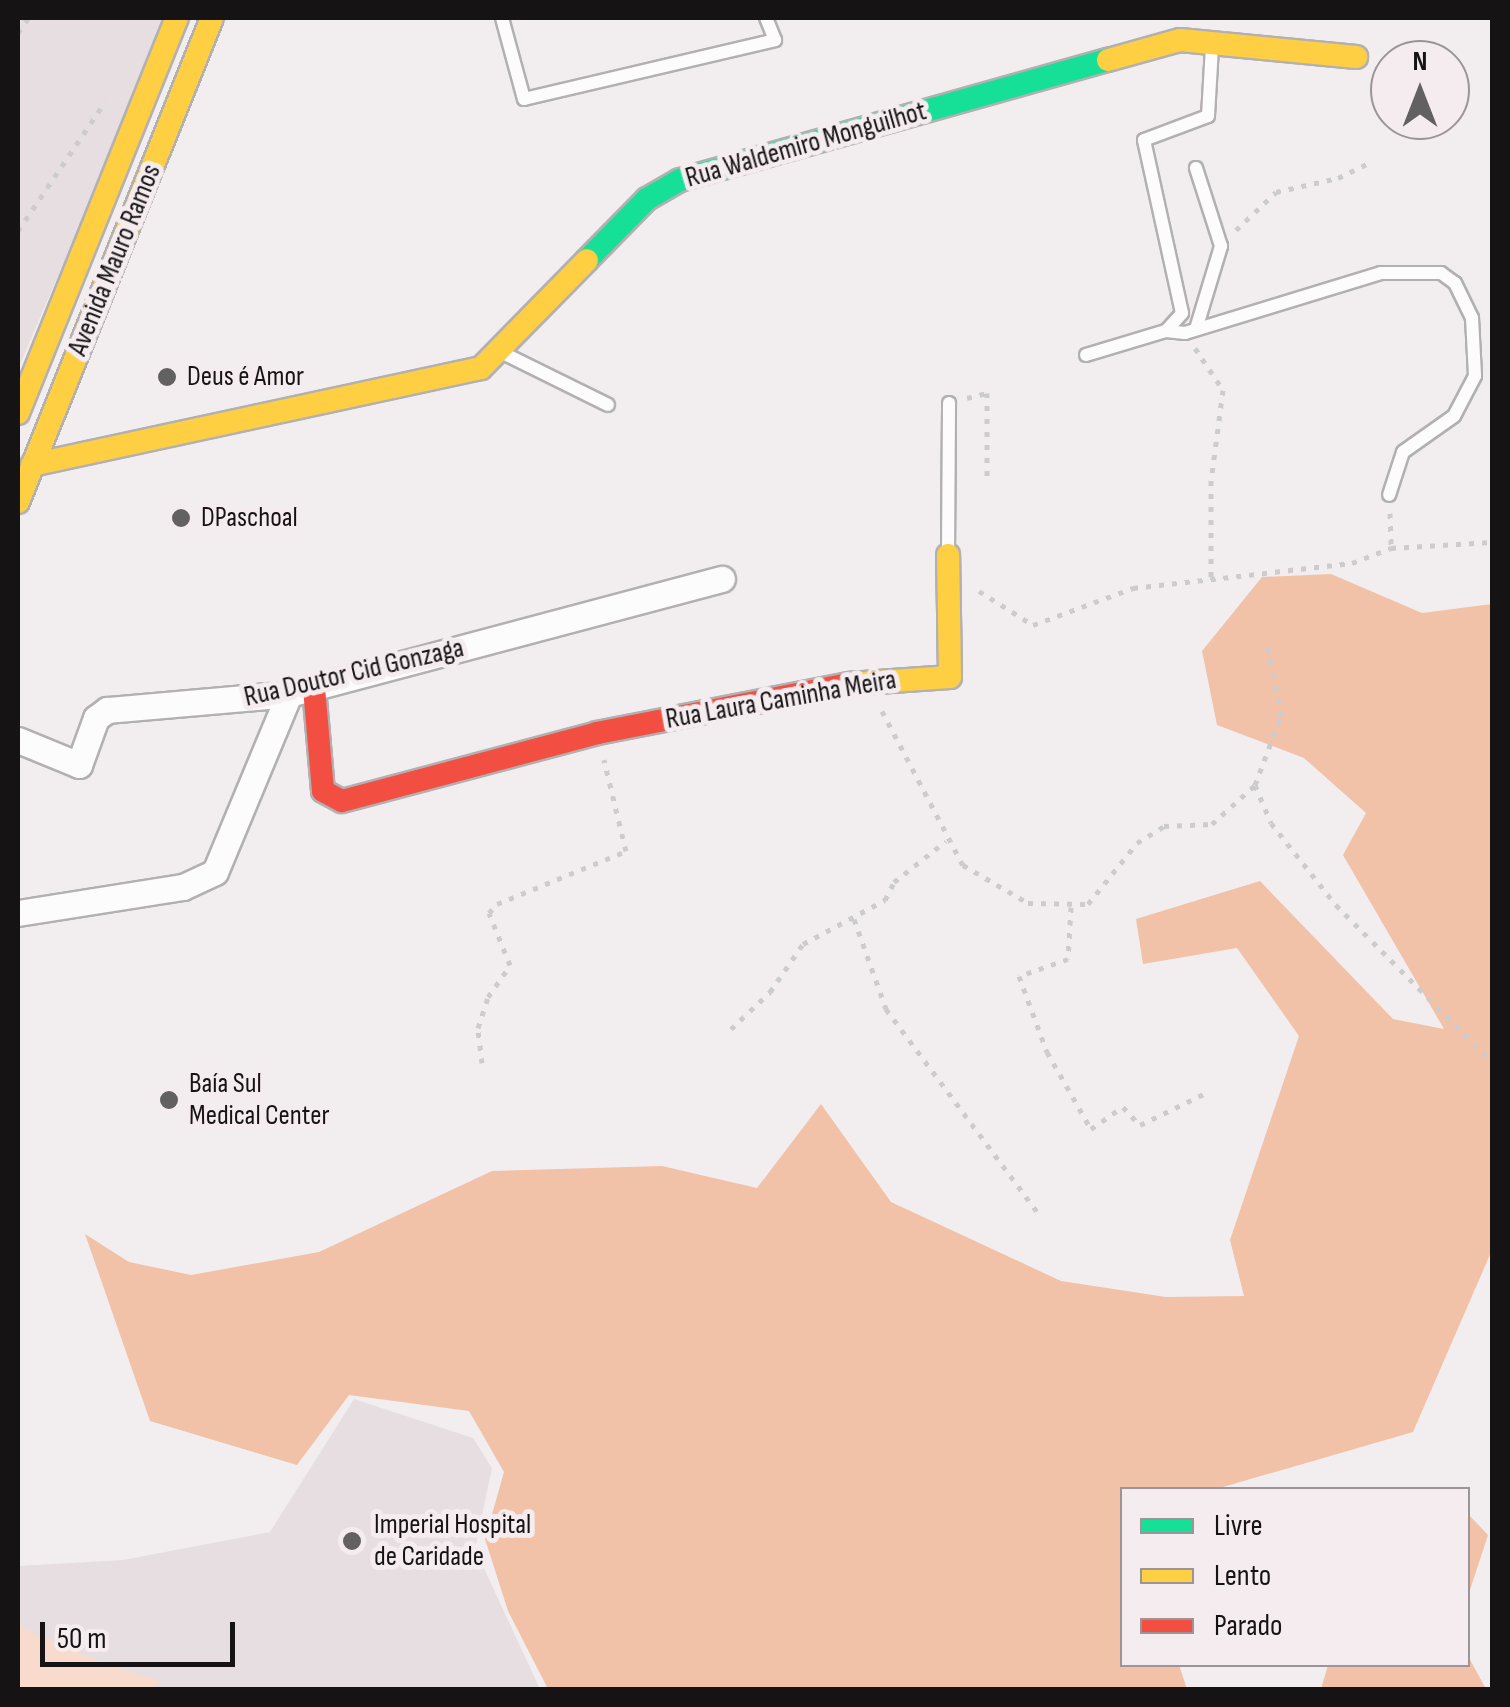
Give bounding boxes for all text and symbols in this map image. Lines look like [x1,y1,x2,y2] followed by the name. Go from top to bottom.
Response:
[1370,40,1470,140] north arrow
[1413,45,1427,78] text: N
[682,95,930,195] street label: Rua Waldemiro Monguilhot
[61,159,169,361] street label: Avenida Mauro Ramos
[187,360,304,394] place label: Deus é Amor
[156,366,178,388] marker: Deus é Amor
[201,501,298,535] place label: DPaschoal
[170,507,192,529] marker: DPaschoal
[241,631,467,715] street label: Rua Doutor Cid Gonzaga
[663,663,899,737] street label: Rua Laura Caminha Meira
[189,1067,329,1133] place label: Baía Sul Medical Center
[158,1089,180,1111] marker: Baía Sul Medical Center
[1120,1487,1470,1667] legend
[374,1508,531,1574] place label: Imperial Hospital de Caridade
[1214,1508,1262,1544] text: Livre
[339,1528,365,1554] marker: Imperial Hospital de Caridade
[1214,1558,1271,1594] text: Lento
[45,1602,240,1664] scale bar
[1214,1608,1282,1644] text: Parado
[57,1621,106,1657] text: 50 m

